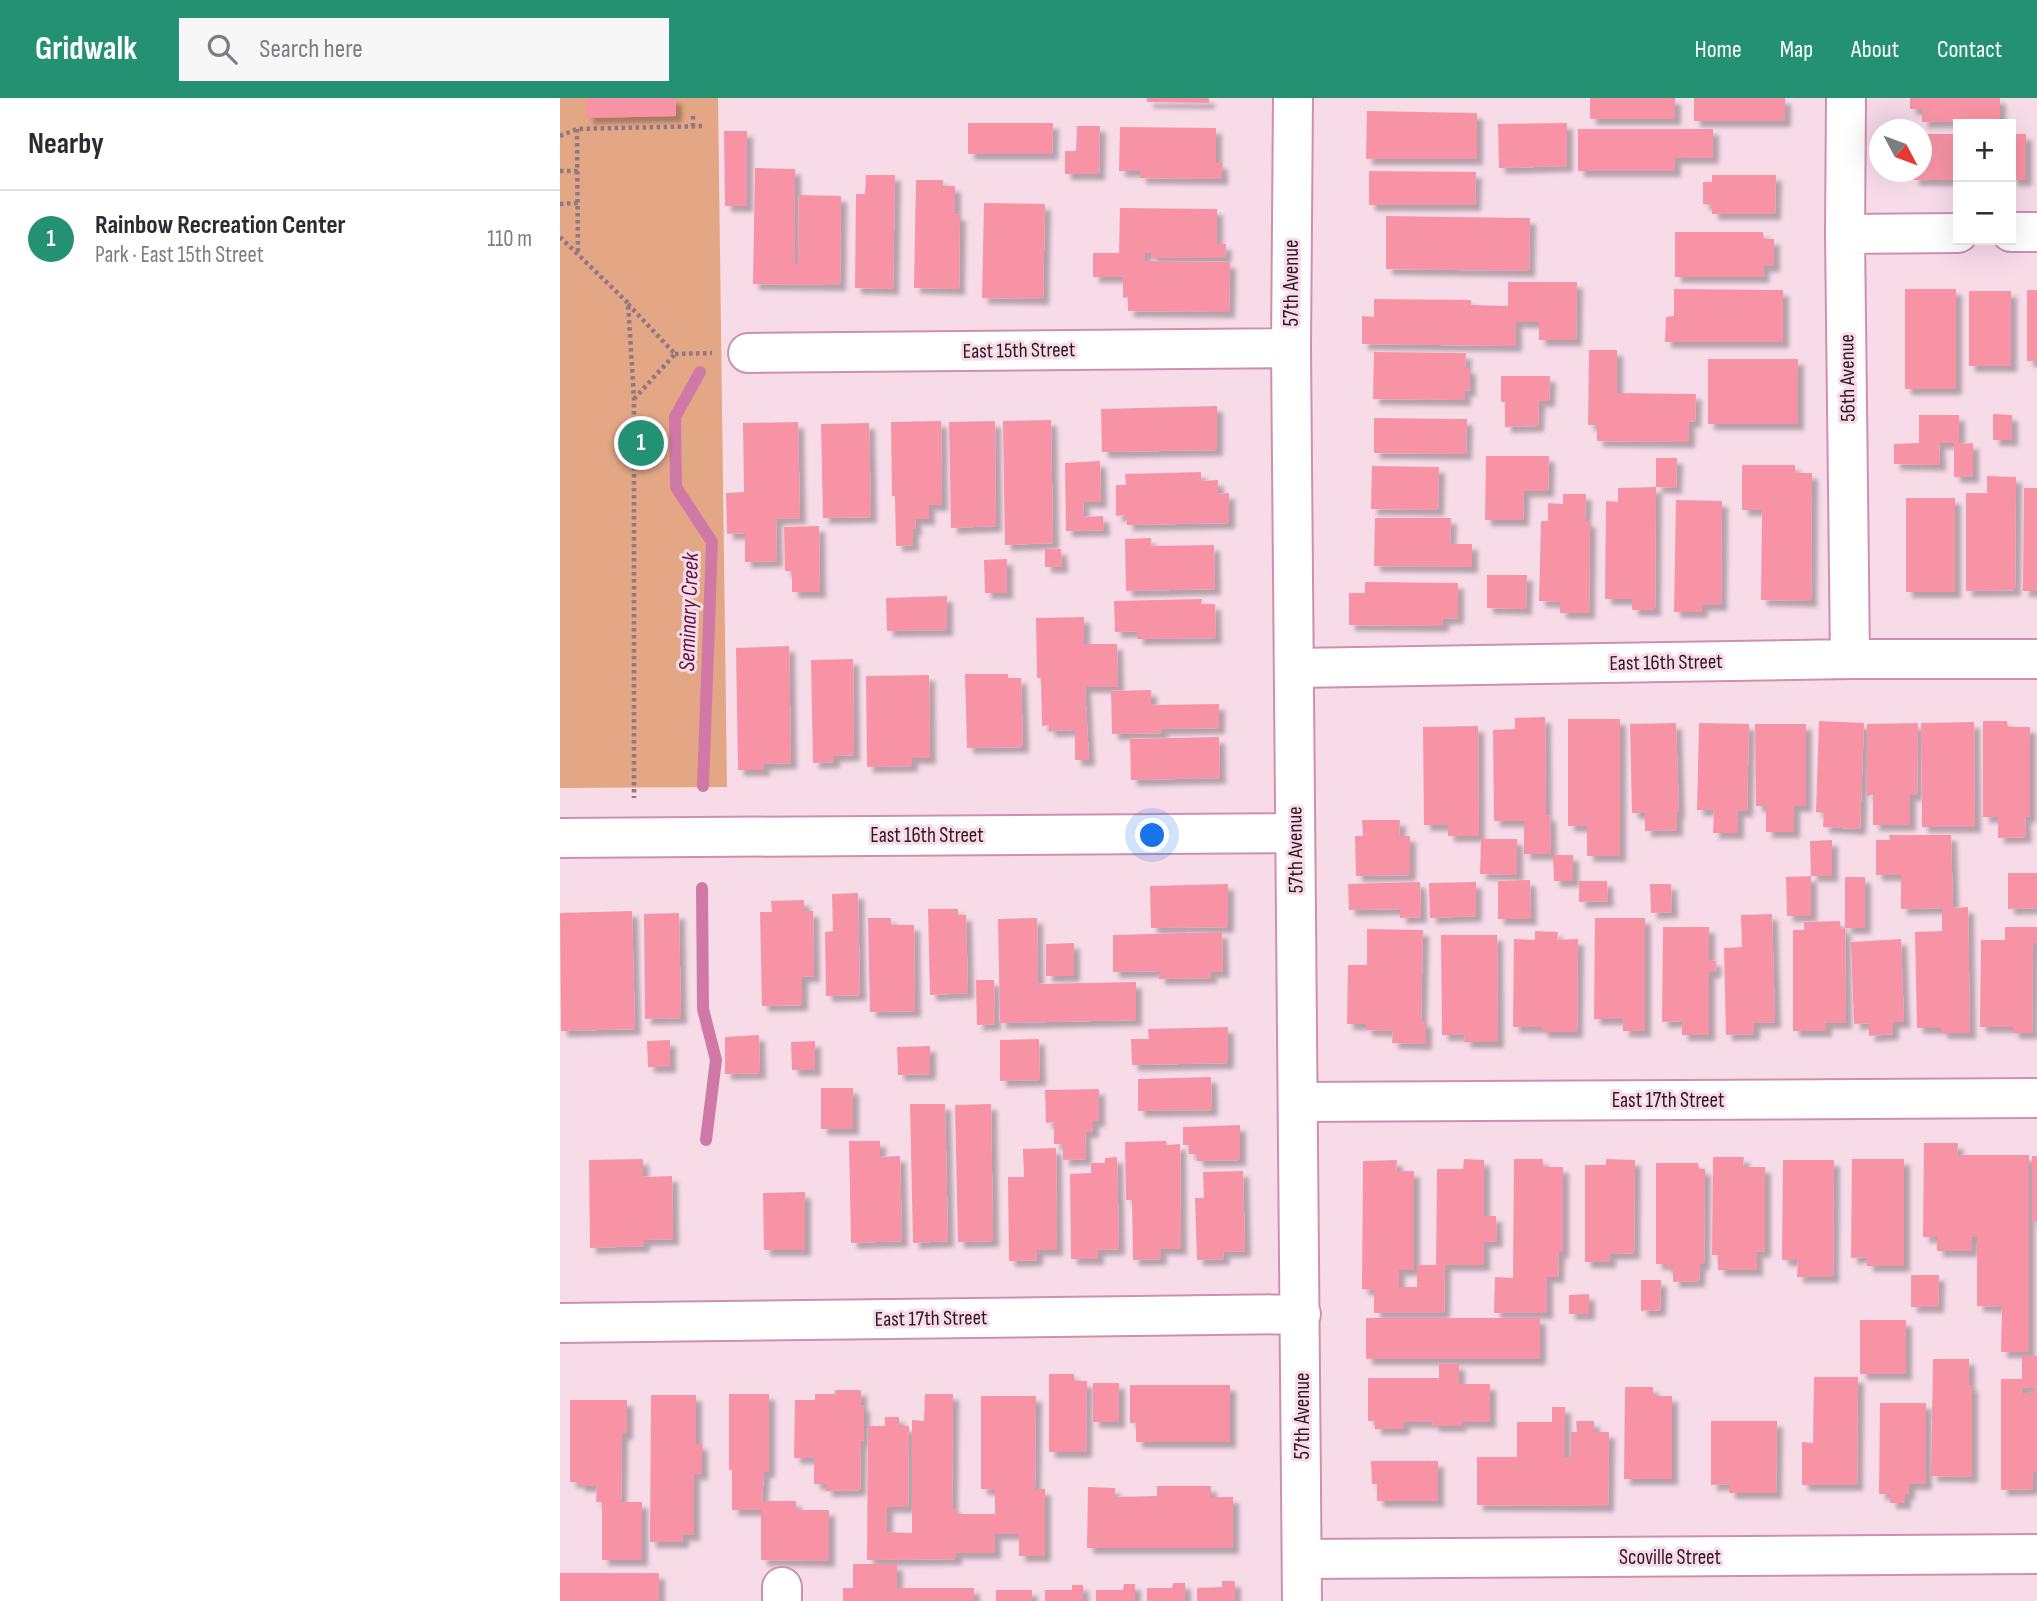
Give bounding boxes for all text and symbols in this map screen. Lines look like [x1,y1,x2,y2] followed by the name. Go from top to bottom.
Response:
[179,18,669,81] search box
[35,29,137,69] text: Gridwalk
[203,30,241,68] icon: search
[259,34,363,65] text: Search here
[1694,35,1742,64] text: Home
[1780,35,1813,64] text: Map
[1851,35,1899,64] text: About
[1937,35,2002,64] text: Contact
[1869,119,1932,182] north arrow
[1953,119,2016,245] map controls
[1953,119,2016,182] button: +
[28,126,104,162] text: Nearby
[1953,182,2016,245] button: −
[95,210,346,241] text: Rainbow Recreation Center
[46,225,56,253] text: 1
[487,225,532,253] text: 110 m
[1279,239,1304,327] street label: 57th Avenue
[95,241,264,269] text: Park · East 15th Street
[1834,334,1861,422] street label: 56th Avenue
[963,337,1075,364] street label: East 15th Street
[618,417,664,469] pin: 1
[673,551,705,672] water label: Seminary Creek
[1609,649,1723,676] street label: East 16th Street
[1282,806,1309,894] street label: 57th Avenue
[1135,818,1169,852] your location
[870,823,984,848] street label: East 16th Street
[1612,1088,1724,1113] street label: East 17th Street
[874,1305,988,1332] street label: East 17th Street
[1290,1372,1315,1460] street label: 57th Avenue
[1619,1545,1721,1570] street label: Scoville Street

